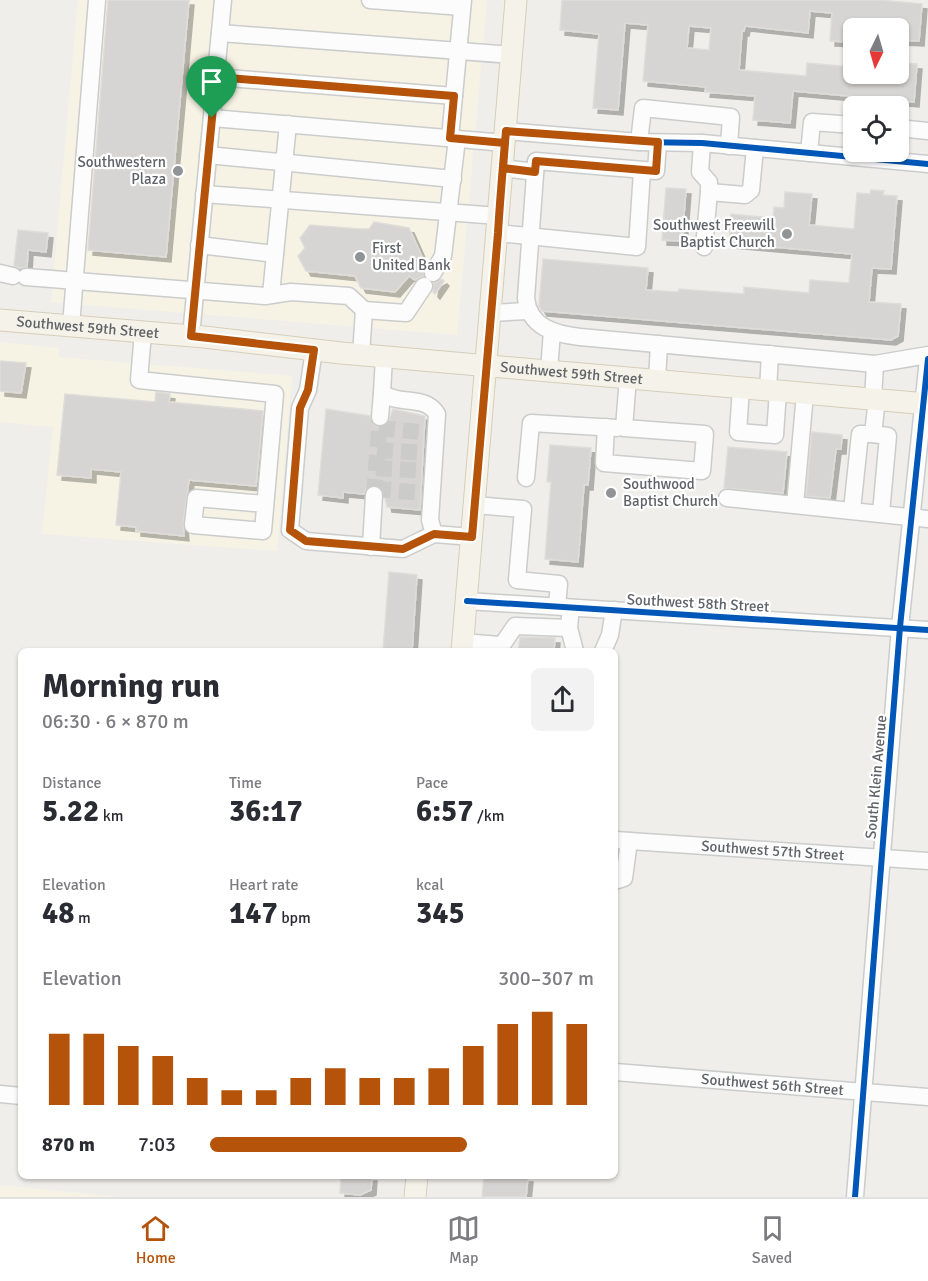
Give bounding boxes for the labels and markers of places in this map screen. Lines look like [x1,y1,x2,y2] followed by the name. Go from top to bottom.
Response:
[186,56,237,118] pin
[77,153,166,188] place label: Southwestern Plaza
[171,164,185,178] marker: Southwestern Plaza
[653,216,775,251] place label: Southwest Freewill Baptist Church
[780,227,794,241] marker: Southwest Freewill Baptist Church
[372,239,451,274] place label: First United Bank
[353,250,367,264] marker: First United Bank
[623,475,718,510] place label: Southwood Baptist Church
[604,486,618,500] marker: Southwood Baptist Church

